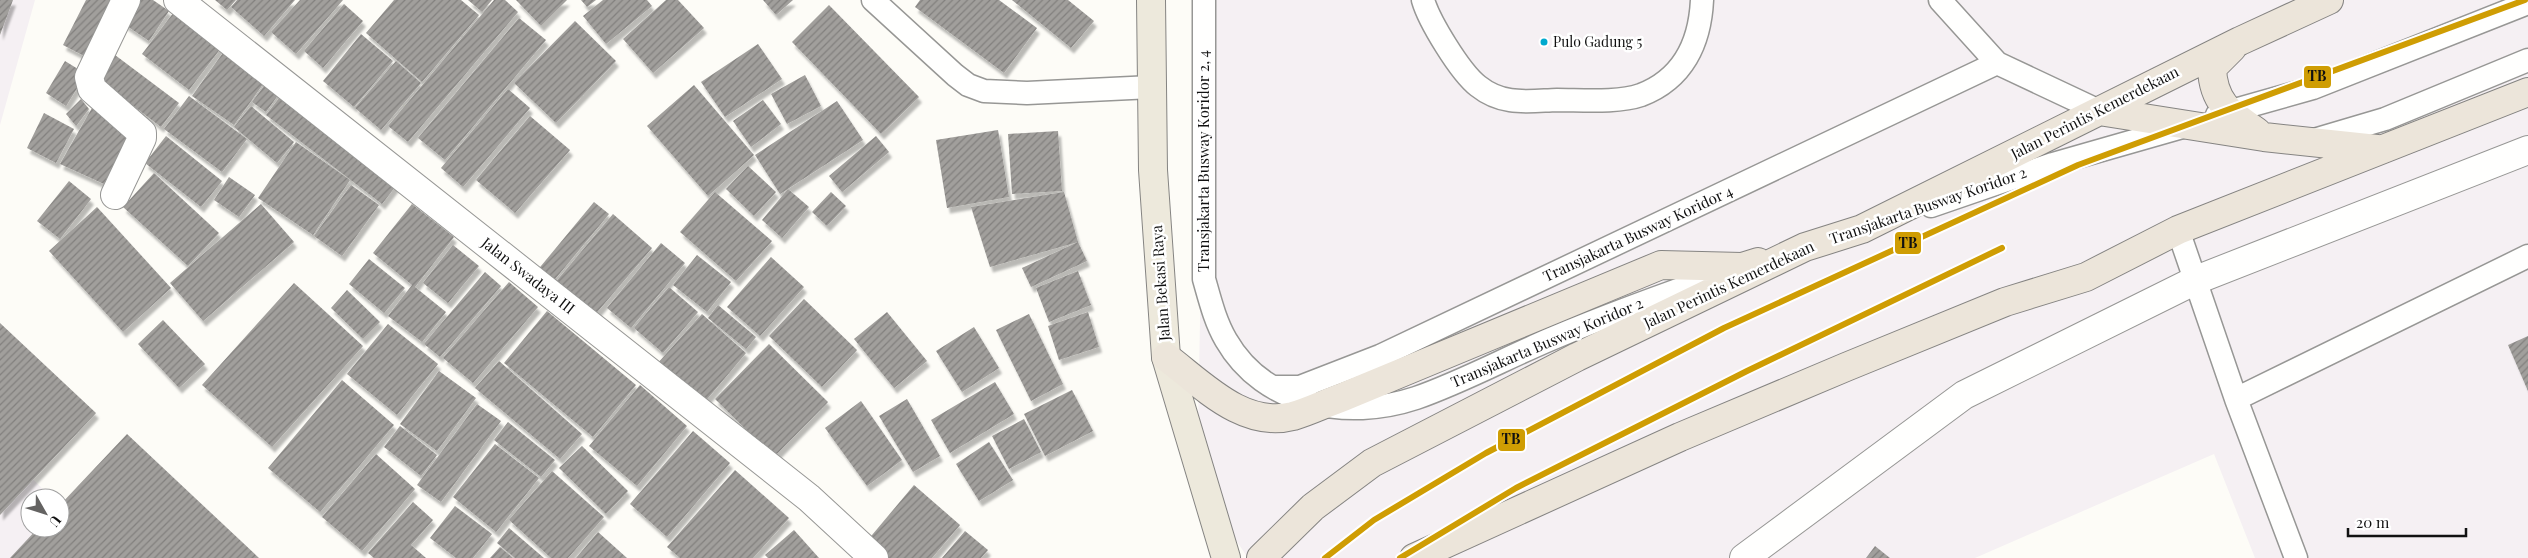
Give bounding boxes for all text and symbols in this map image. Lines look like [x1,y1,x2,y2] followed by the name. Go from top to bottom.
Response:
[1553,32,1642,51] place label: Pulo Gadung 5
[1539,37,1549,47] marker: Pulo Gadung 5
[1193,50,1213,272] street label: Transjakarta Busway Koridor 2, 4
[2006,61,2182,164] street label: Jalan Perintis Kemerdekaan
[2303,65,2332,89] line badge: TB
[2308,66,2326,85] text: TB
[1827,162,2029,248] street label: Transjakarta Busway Koridor 2
[1540,180,1736,286] street label: Transjakarta Busway Koridor 4
[1146,224,1174,343] street label: Jalan Bekasi Raya
[1894,231,1922,255] line badge: TB
[477,232,579,318] street label: Jalan Swadaya III
[1899,233,1917,252] text: TB
[1639,236,1817,333] street label: Jalan Perintis Kemerdekaan
[1447,292,1646,392] street label: Transjakarta Busway Koridor 2
[1497,428,1526,452] line badge: TB
[1502,429,1520,448] text: TB
[20,488,70,538] north arrow
[2348,506,2466,538] scale bar
[45,512,66,531] text: U
[2356,512,2390,532] text: 20 m

